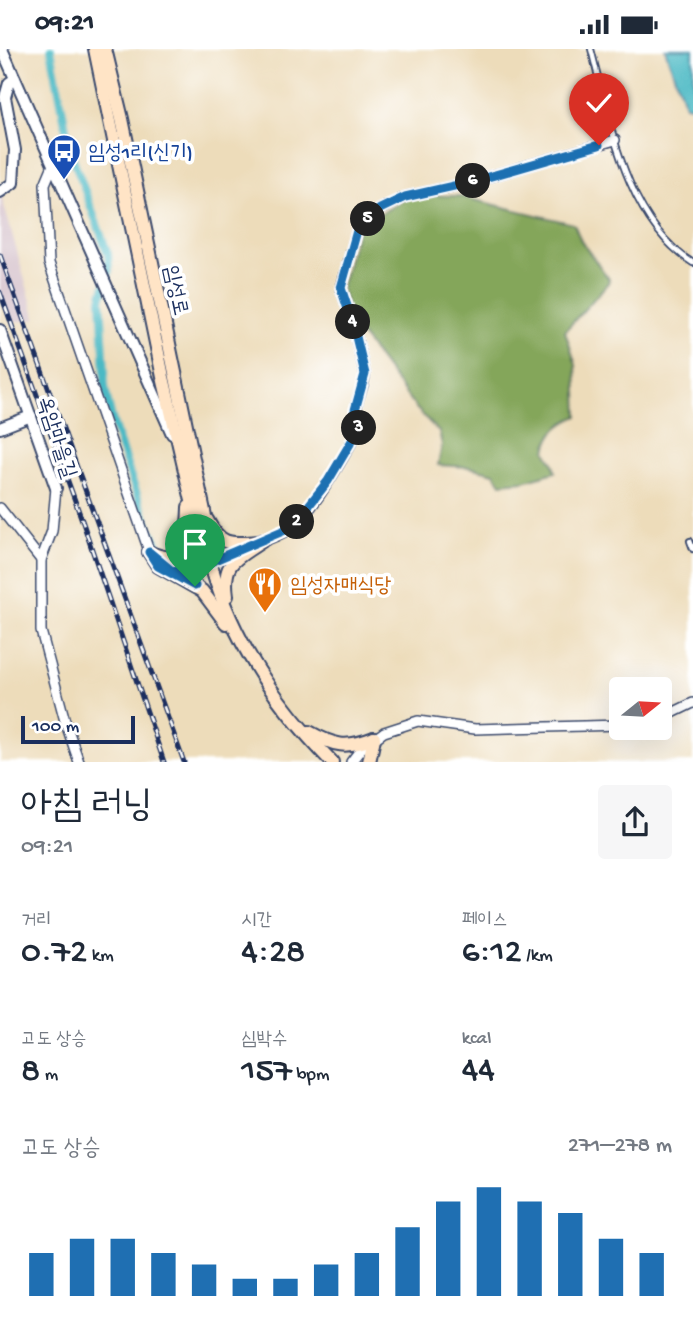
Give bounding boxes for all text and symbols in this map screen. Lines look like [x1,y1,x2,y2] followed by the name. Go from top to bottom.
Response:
[35,9,94,40] text: 09:21
[569,73,629,145] pin
[580,84,618,122] icon: check
[45,132,83,181] bus stop icon: 임성1리(신기)
[88,142,193,167] place label: 임성1리(신기)
[456,163,490,199] pin: 6
[468,169,477,192] text: 6
[350,201,386,237] pin: 5
[363,207,373,230] text: 5
[156,263,191,318] street label: 임성로
[336,305,370,339] pin: 4
[348,310,357,333] text: 4
[30,394,80,482] street label: 옥암마을길
[342,411,376,445] pin: 3
[354,416,363,439] text: 3
[280,505,314,539] pin: 2
[292,510,301,533] text: 2
[165,514,225,586] pin
[176,525,214,563] icon: arrive
[246,565,284,614] restaurant icon: 임성자매식당
[290,575,391,600] place label: 임성자매식당
[609,677,672,740] north arrow
[609,677,672,740] map controls
[21,713,135,745] scale bar
[32,716,79,739] text: 100 m
[598,785,672,859] button: share
[21,786,152,830] text: 아침 러닝
[21,834,73,861] text: 09:21
[21,910,52,933] text: 거리
[241,910,272,933] text: 시간
[462,910,508,933] text: 페이스
[21,933,87,974] text: 0.72
[241,933,305,974] text: 4:28
[462,933,522,974] text: 6:12
[87,945,114,968] text: km
[522,945,553,968] text: /km
[462,1028,491,1051] text: kcal
[21,1029,87,1052] text: 고도 상승
[241,1029,287,1052] text: 심박수
[462,1051,495,1092] text: 44
[21,1052,40,1093] text: 8
[241,1052,292,1093] text: 157
[40,1064,58,1087] text: m
[292,1064,329,1087] text: bpm
[568,1133,672,1160] text: 271–278 m
[21,1136,100,1163] text: 고도 상승

